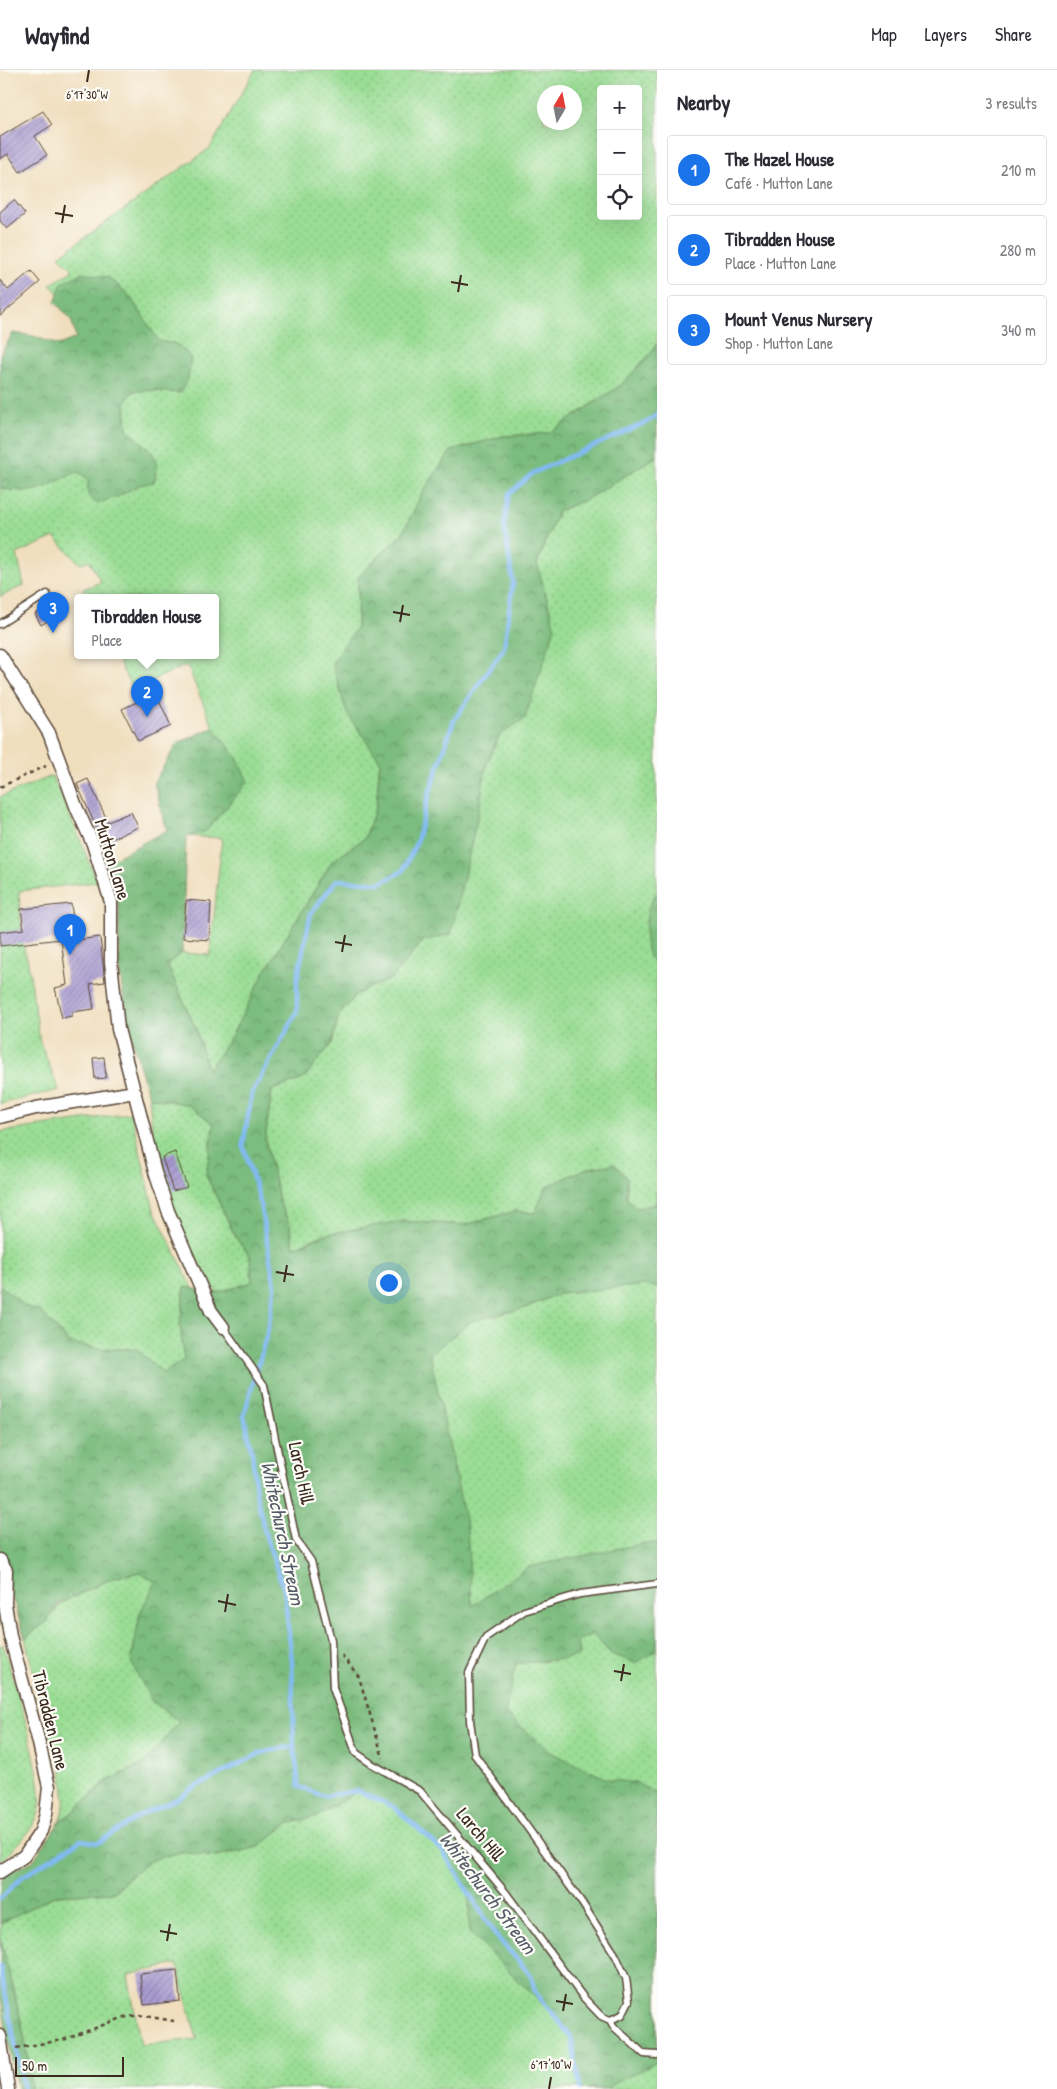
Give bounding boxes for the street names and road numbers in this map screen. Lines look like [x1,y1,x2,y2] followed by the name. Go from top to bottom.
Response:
[88,815,138,903] street label: Mutton Lane
[283,1440,321,1507] street label: Larch Hill
[26,1667,76,1773] street label: Tibradden Lane
[451,1802,512,1867] street label: Larch Hill

